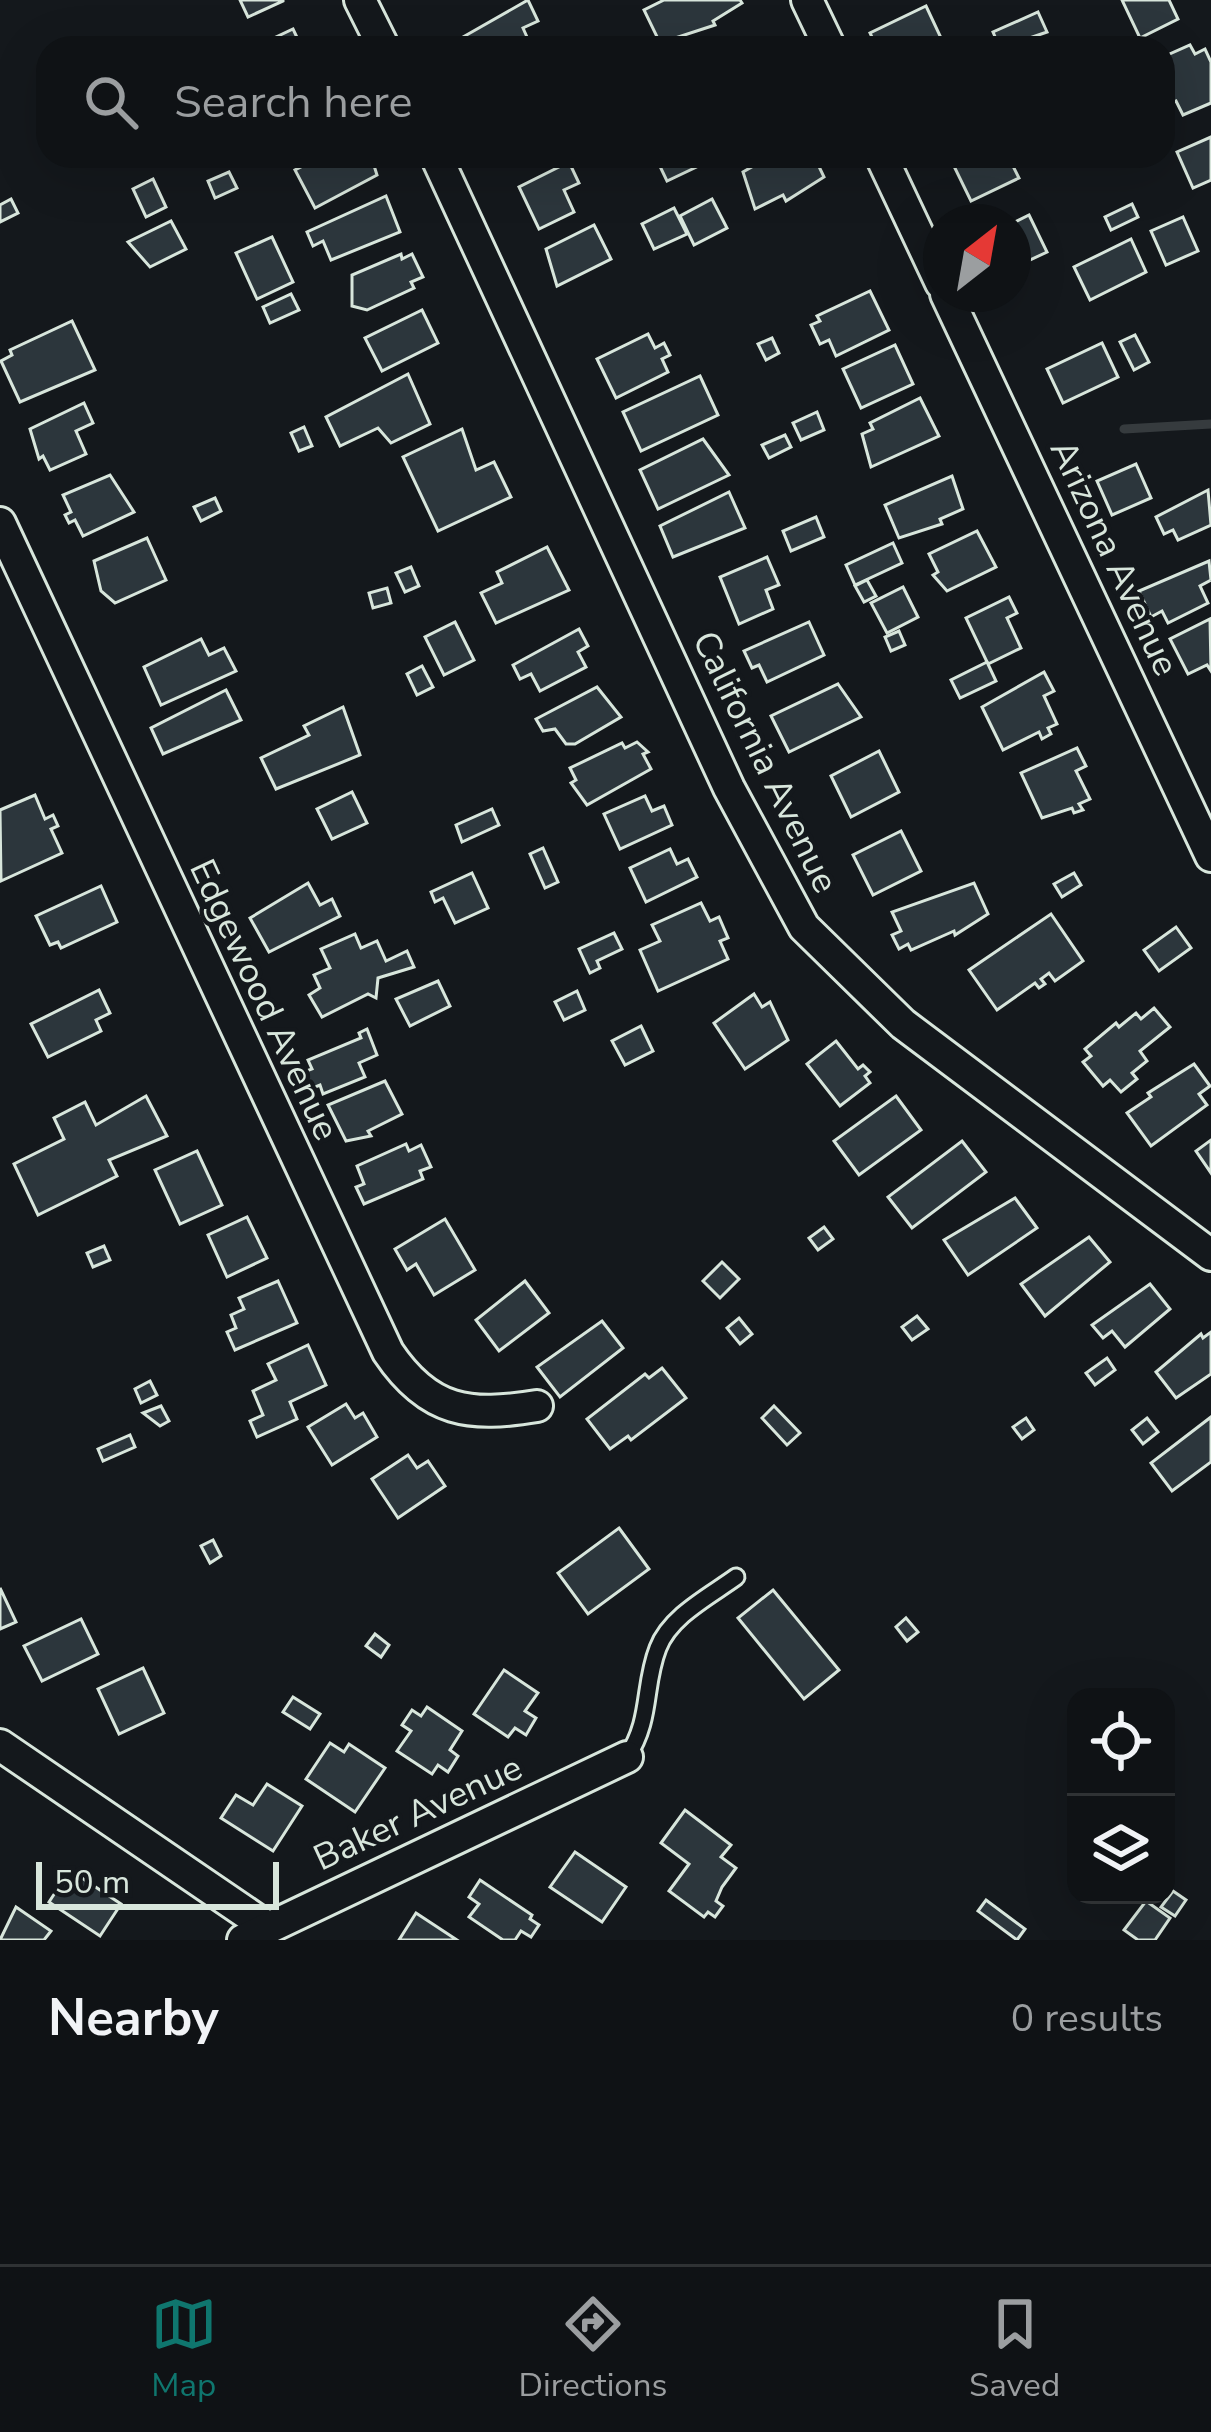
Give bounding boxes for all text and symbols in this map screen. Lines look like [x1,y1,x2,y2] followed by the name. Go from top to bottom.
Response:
[36,36,1175,168] search box
[78,69,144,135] icon: search
[174,72,413,133] text: Search here
[923,204,1031,312] north arrow
[1038,432,1190,684] street label: Arizona Avenue
[680,623,850,901] street label: California Avenue
[177,852,351,1148] street label: Edgewood Avenue
[1067,1688,1175,1904] map controls
[1067,1688,1175,1796] button: locate
[306,1743,530,1883] street label: Baker Avenue
[1067,1796,1175,1904] button: layers
[36,1856,279,1909] scale bar
[54,1860,130,1905] text: 50 m
[48,1983,219,2053] text: Nearby
[1011,1992,1163,2045] text: 0 results
[151,2291,217,2408] tab: Map
[519,2291,667,2408] tab: Directions
[969,2291,1060,2408] tab: Saved

